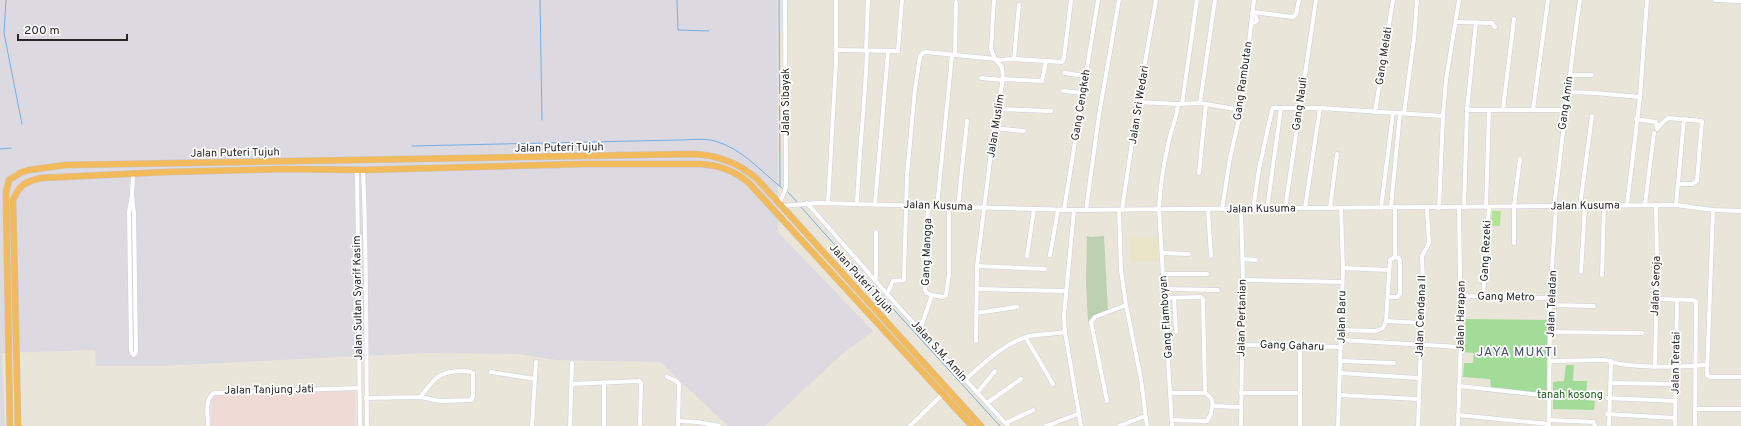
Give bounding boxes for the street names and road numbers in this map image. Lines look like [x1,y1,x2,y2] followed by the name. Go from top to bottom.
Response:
[1372,26,1396,86] street label: Gang Melati
[1231,41,1255,121] street label: Gang Rambutan
[1126,65,1152,145] street label: Jalan Sri Wedari
[779,68,793,136] street label: Jalan Sibayak
[1068,68,1094,142] street label: Gang Cengkeh
[1555,75,1577,131] street label: Gang Amin
[1289,76,1311,132] street label: Gang Nauli
[984,93,1008,159] street label: Jalan Muslim
[514,140,604,156] street label: Jalan Puteri Tujuh
[190,145,280,161] street label: Jalan Puteri Tujuh
[903,198,973,214] street label: Jalan Kusuma
[1550,198,1620,214] street label: Jalan Kusuma
[1226,201,1296,217] street label: Jalan Kusuma
[919,218,935,286] street label: Gang Mangga
[1477,220,1495,282] street label: Gang Rezeki
[350,235,366,361] street label: Jalan Sultan Syarif Kasim
[826,241,896,317] street label: Jalan Puteri Tujuh
[1648,255,1664,316] street label: Jalan Seroja
[1544,270,1560,338] street label: Jalan Teladan
[1156,275,1176,359] street label: Gang Flamboyan
[1413,275,1429,357] street label: Jalan Cendana II
[1234,279,1250,357] street label: Jalan Pertanian
[1453,280,1469,352] street label: Jalan Harapan
[1335,290,1349,344] street label: Jalan Baru
[1477,290,1535,304] street label: Gang Metro
[908,318,970,384] street label: Jalan S.M. Amin
[1668,332,1684,394] street label: Jalan Teratai
[1260,338,1324,354] street label: Gang Gaharu
[224,382,314,398] street label: Jalan Tanjung Jati

